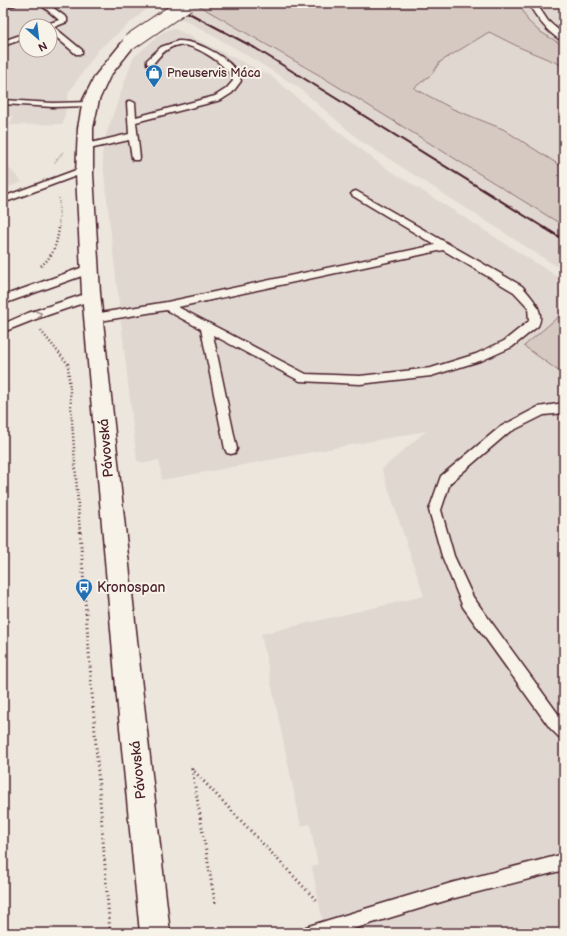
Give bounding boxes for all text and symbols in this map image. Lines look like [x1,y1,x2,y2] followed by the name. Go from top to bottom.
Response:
[18,18,58,58] north arrow
[36,39,49,54] text: N
[144,63,164,88] shop icon: Pneuservis Máca
[167,66,261,81] place label: Pneuservis Máca
[35,310,42,318] one-way arrow
[95,418,117,478] street label: Pávovská
[74,577,94,602] bus stop icon: Kronospan
[97,579,166,596] place label: Kronospan
[126,740,150,800] street label: Pávovská

